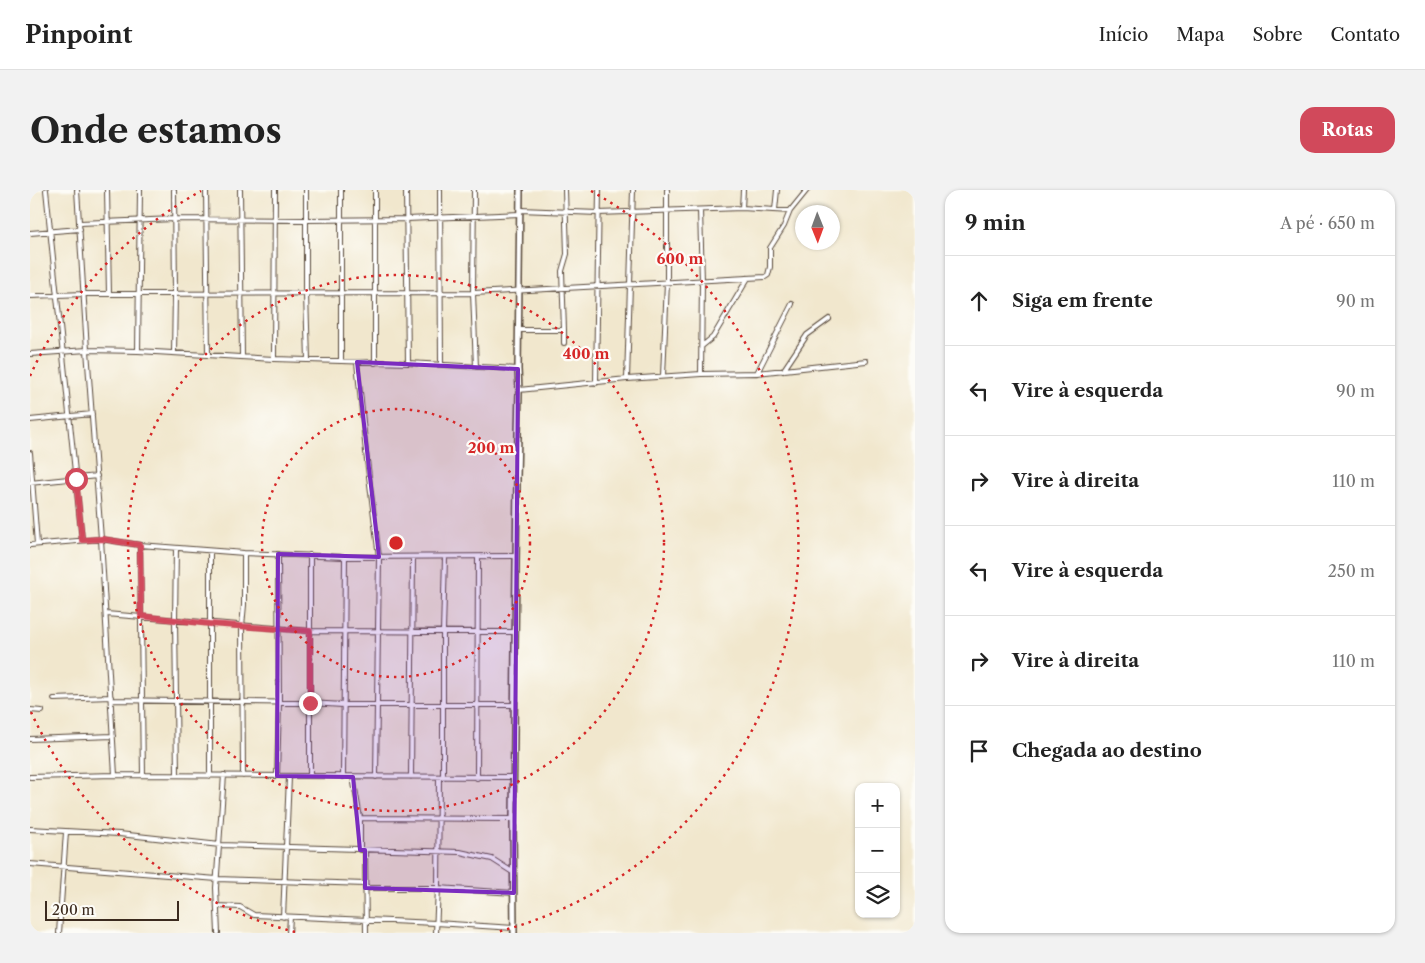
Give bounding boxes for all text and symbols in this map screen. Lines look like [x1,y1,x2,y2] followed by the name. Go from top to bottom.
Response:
[25,20,132,49] text: Pinpoint
[1099,24,1148,46] text: Início
[1176,24,1224,46] text: Mapa
[1252,24,1303,46] text: Sobre
[1331,24,1400,46] text: Contato
[1300,107,1395,153] button: Rotas
[30,109,282,152] text: Onde estamos
[795,205,840,250] north arrow
[965,210,1026,235] text: 9 min
[1280,213,1375,233] text: A pé · 650 m
[657,249,703,268] text: 600 m
[965,287,993,315] icon: ahead
[1012,289,1153,312] text: Siga em frente
[1336,291,1375,311] text: 90 m
[563,344,609,363] text: 400 m
[965,377,993,405] icon: left
[1012,379,1163,402] text: Vire à esquerda
[1336,381,1375,401] text: 90 m
[468,438,514,457] text: 200 m
[965,467,993,495] icon: right
[65,468,88,491] route start
[1012,469,1139,492] text: Vire à direita
[1332,471,1375,491] text: 110 m
[387,534,405,552] centre of rings
[965,557,993,585] icon: left
[1012,559,1163,582] text: Vire à esquerda
[1328,561,1375,581] text: 250 m
[965,647,993,675] icon: right
[1012,649,1139,672] text: Vire à direita
[1332,651,1375,671] text: 110 m
[299,692,322,715] route end
[965,737,993,765] icon: arrive
[1012,739,1202,762] text: Chegada ao destino
[855,783,900,918] map controls
[855,783,900,828] button: +
[855,828,900,873] button: −
[855,873,900,918] button: layers
[45,898,179,921] scale bar
[52,901,95,919] text: 200 m

